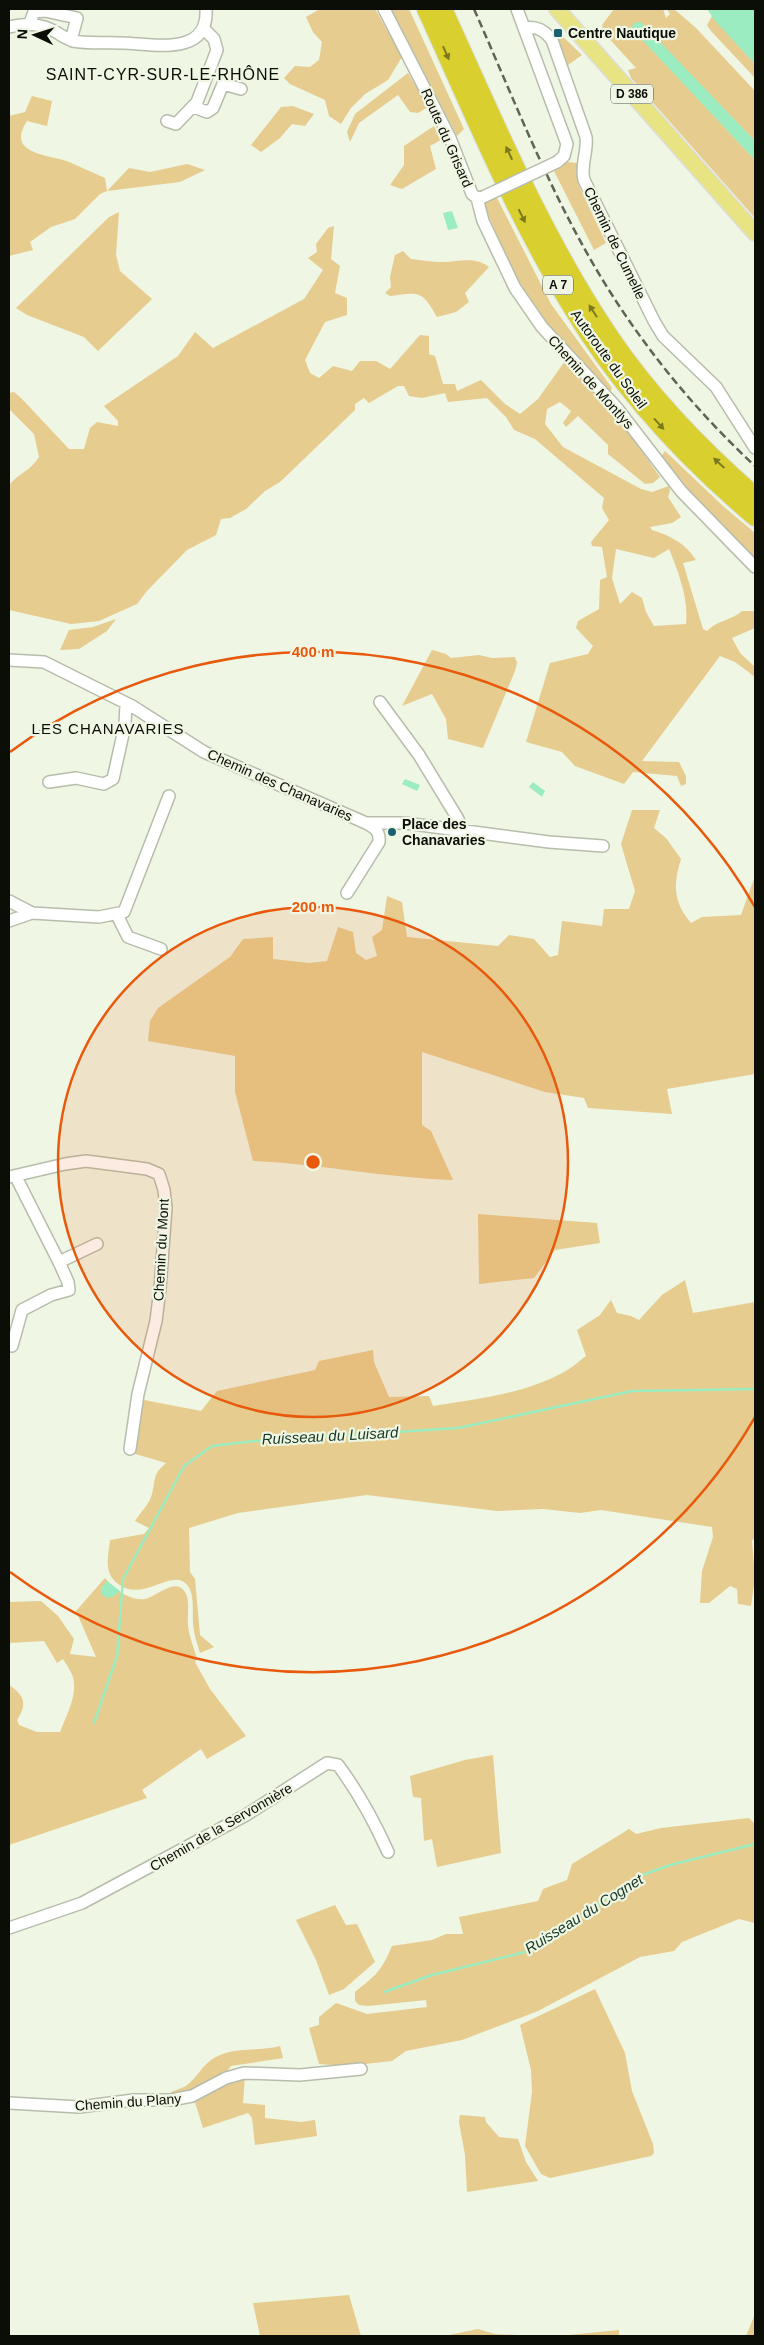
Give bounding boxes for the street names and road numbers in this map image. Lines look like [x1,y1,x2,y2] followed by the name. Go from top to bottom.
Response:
[611,85,653,104] road number: D 386
[418,86,476,190] street label: Route du Grisard
[581,184,649,302] street label: Chemin de Cumelle
[543,276,573,294] road number: A 7
[568,306,650,412] street label: Autoroute du Soleil
[545,332,637,432] street label: Chemin de Montlys
[205,746,355,824] street label: Chemin des Chanavaries
[150,1198,172,1302] street label: Chemin du Mont
[147,1779,295,1874] street label: Chemin de la Servonnière
[74,2090,182,2114] street label: Chemin du Plany

